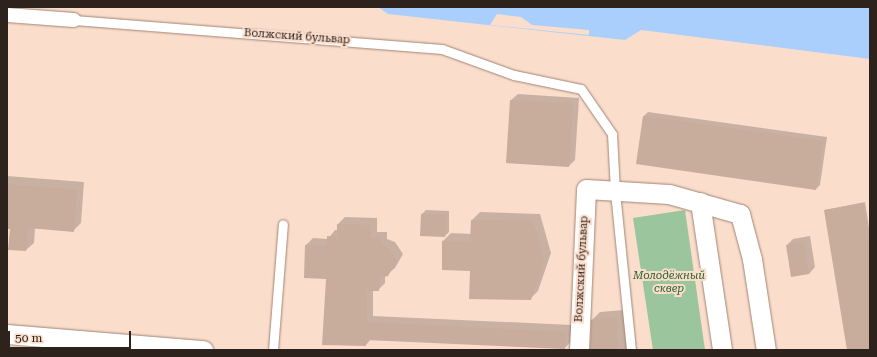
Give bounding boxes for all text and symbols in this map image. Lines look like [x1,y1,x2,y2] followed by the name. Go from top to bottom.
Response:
[244,27,350,47] street label: Волжский бульвар
[573,216,591,322] street label: Волжский бульвар
[633,270,705,296] park label: Молодёжный сквер
[10,323,133,349] scale bar
[15,331,42,345] text: 50 m

